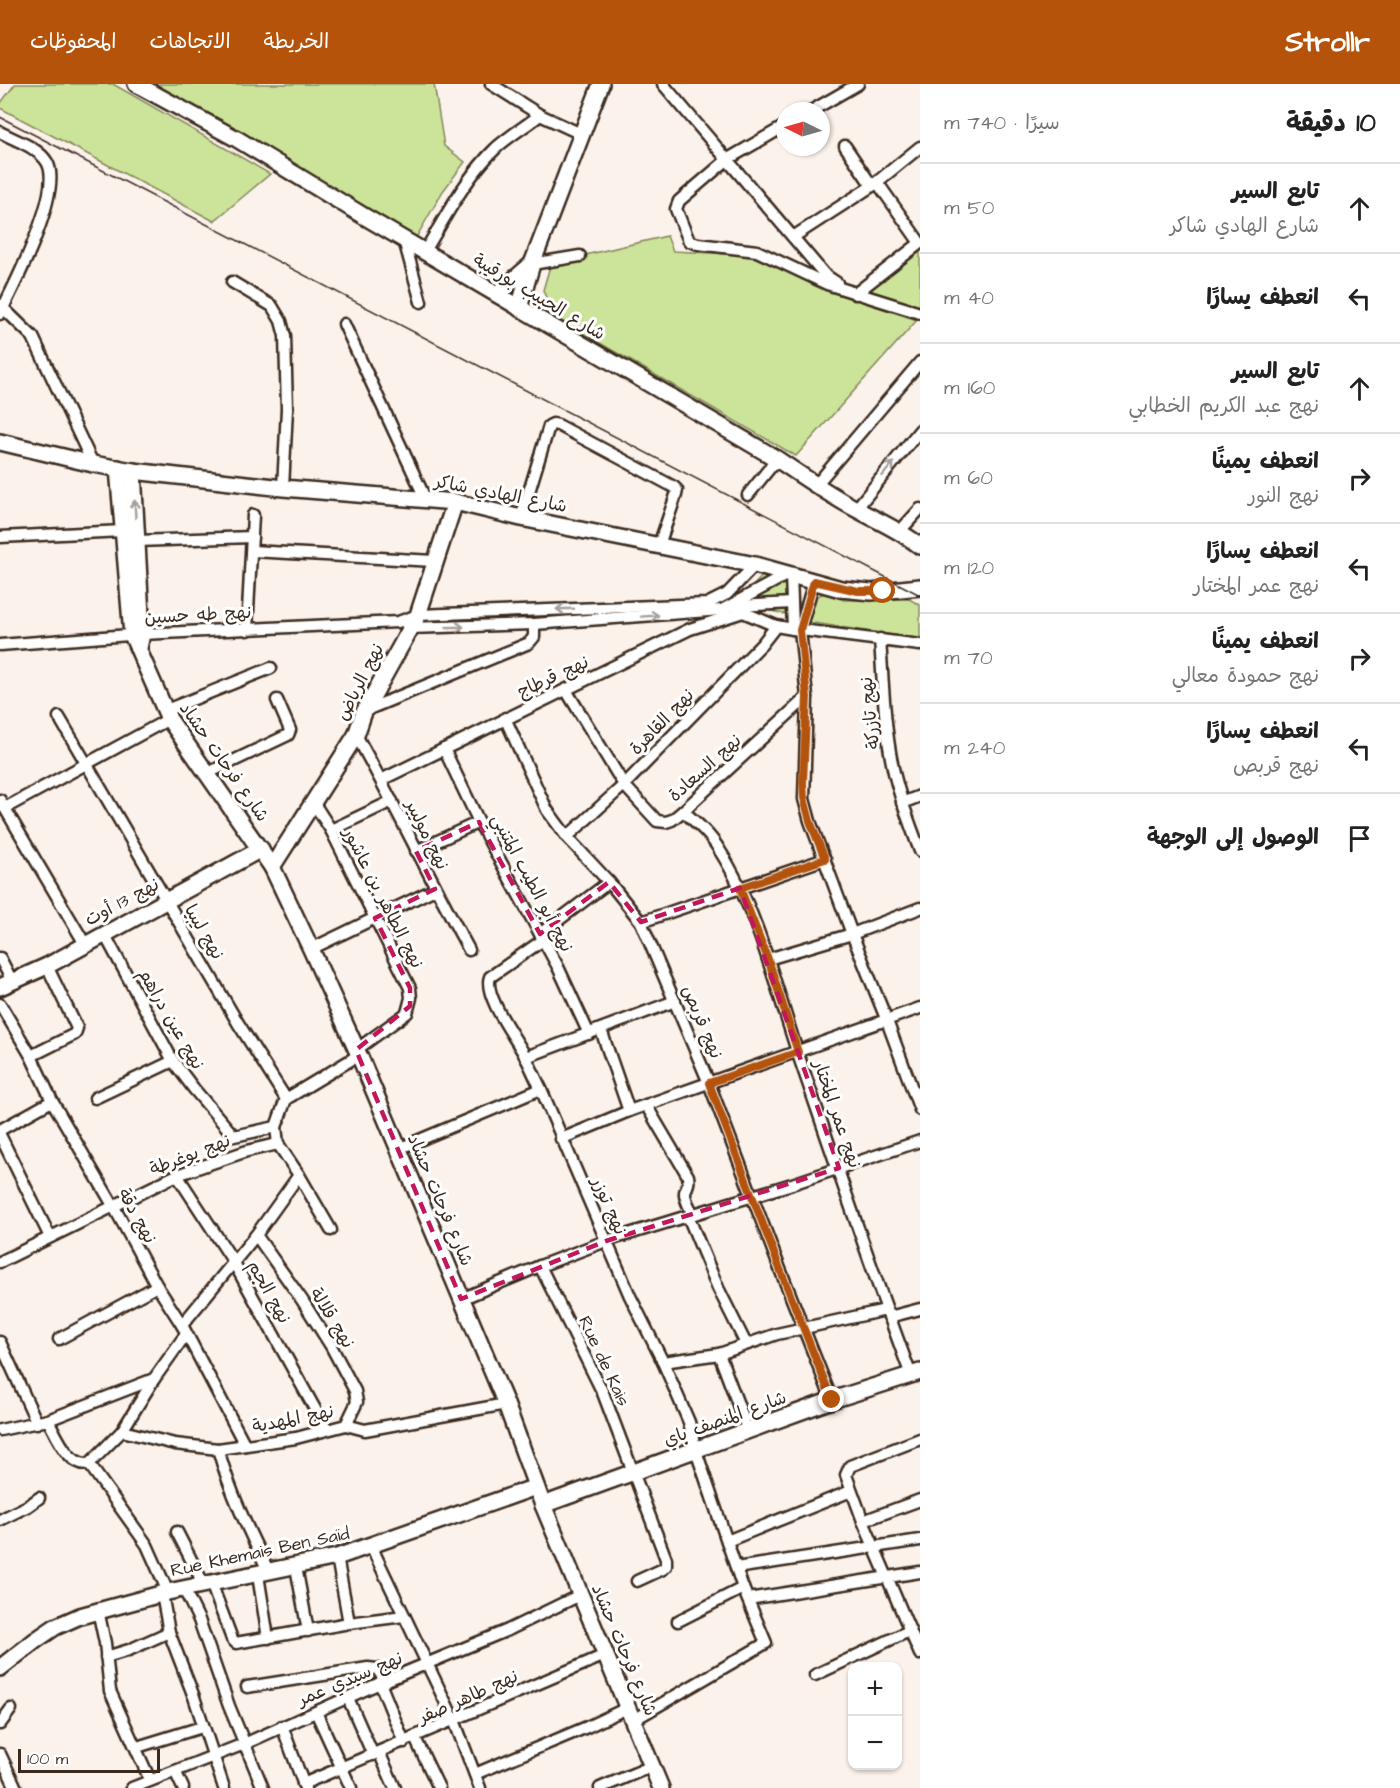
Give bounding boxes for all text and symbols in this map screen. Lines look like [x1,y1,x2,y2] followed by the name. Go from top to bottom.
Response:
[1285,23,1370,62] text: Strollr
[30,27,116,56] text: المحفوظات
[149,27,231,56] text: الاتجاهات
[264,27,329,56] text: الخريطة
[776,102,830,156] north arrow
[1286,105,1376,141] text: 10 دقيقة
[944,109,1060,137] text: سيرًا · 740 m
[1232,176,1319,207] text: تابع السير
[1343,192,1376,225] icon: ahead
[944,194,994,222] text: 50 m
[1170,212,1319,240] text: شارع الهادي شاكر
[468,248,610,346] street label: شارع الحبيب بورقيبة
[1206,282,1319,313] text: انعطف يسارًا
[1343,282,1376,315] icon: left
[944,284,994,312] text: 40 m
[1232,356,1319,387] text: تابع السير
[1343,372,1376,405] icon: ahead
[944,374,995,402] text: 160 m
[1128,392,1319,420] text: نهج عبد الكريم الخطابي
[1212,446,1319,477] text: انعطف يمينًا
[881,461,894,477] one-way arrow
[1343,462,1376,495] icon: right
[944,464,993,492] text: 60 m
[431,469,569,519] street label: شارع الهادي شاكر
[1248,482,1319,510] text: نهج النور
[129,500,140,520] one-way arrow
[1206,536,1319,567] text: انعطف يسارًا
[1343,552,1376,585] icon: left
[944,554,994,582] text: 120 m
[1194,572,1319,600] text: نهج عمر المختار
[869,577,895,603] route start
[144,600,252,630] street label: نهج طه حسين
[556,603,576,614] one-way arrow
[640,610,660,621] one-way arrow
[445,621,465,632] one-way arrow
[1212,626,1319,657] text: انعطف يمينًا
[330,639,390,725] street label: نهج الرياض
[1343,642,1376,675] icon: right
[944,644,993,672] text: 70 m
[513,650,593,704] street label: نهج قرطاج
[1172,662,1319,690] text: نهج حمودة معالي
[854,676,886,750] street label: نهج تازركة
[624,683,700,761] street label: نهج القاهرة
[173,697,275,827] street label: شارع فرحات حشاد
[1206,716,1319,747] text: انعطف يسارًا
[663,728,747,808] street label: نهج السعادة
[1343,732,1376,765] icon: left
[944,734,1005,762] text: 240 m
[1233,752,1319,780] text: نهج قربص
[398,794,455,874] street label: نهج موليير
[482,809,579,958] street label: نهج أبو الطيب المتنبي
[336,822,429,973] street label: نهج الطاهر بن عاشور
[1147,822,1319,853] text: الوصول إلى الوجهة
[1343,822,1376,855] icon: arrive
[80,872,164,932] street label: نهج 13 أوت
[178,900,230,964] street label: نهج ليبيا
[131,964,210,1075] street label: نهج عين دراهم
[675,982,729,1062] street label: نهج قربص
[806,1055,867,1171] street label: نهج عمر المختار
[146,1128,234,1182] street label: نهج يوغرطة
[401,1130,479,1270] street label: شارع فرحات حشاد
[584,1171,633,1239] street label: نهج توزر
[112,1184,162,1248] street label: نهج دقة
[241,1256,297,1329] street label: نهج الجم
[304,1283,360,1353] street label: نهج قلالة
[572,1312,636,1410] street label: Rue de Kais
[660,1385,790,1453] street label: شارع المنصف باي
[818,1386,844,1412] route end
[250,1399,336,1439] street label: نهج المهدية
[168,1521,352,1583] street label: Rue Khemais Ben Saïd
[585,1580,663,1720] street label: شارع فرحات حشاد
[292,1646,407,1713] street label: نهج سيدي عمر
[848,1662,902,1770] map controls
[848,1662,902,1716] button: +
[412,1664,522,1731] street label: نهج طاهر صفر
[848,1716,902,1770] button: −
[18,1746,160,1774] scale bar
[27,1748,68,1770] text: 100 m

